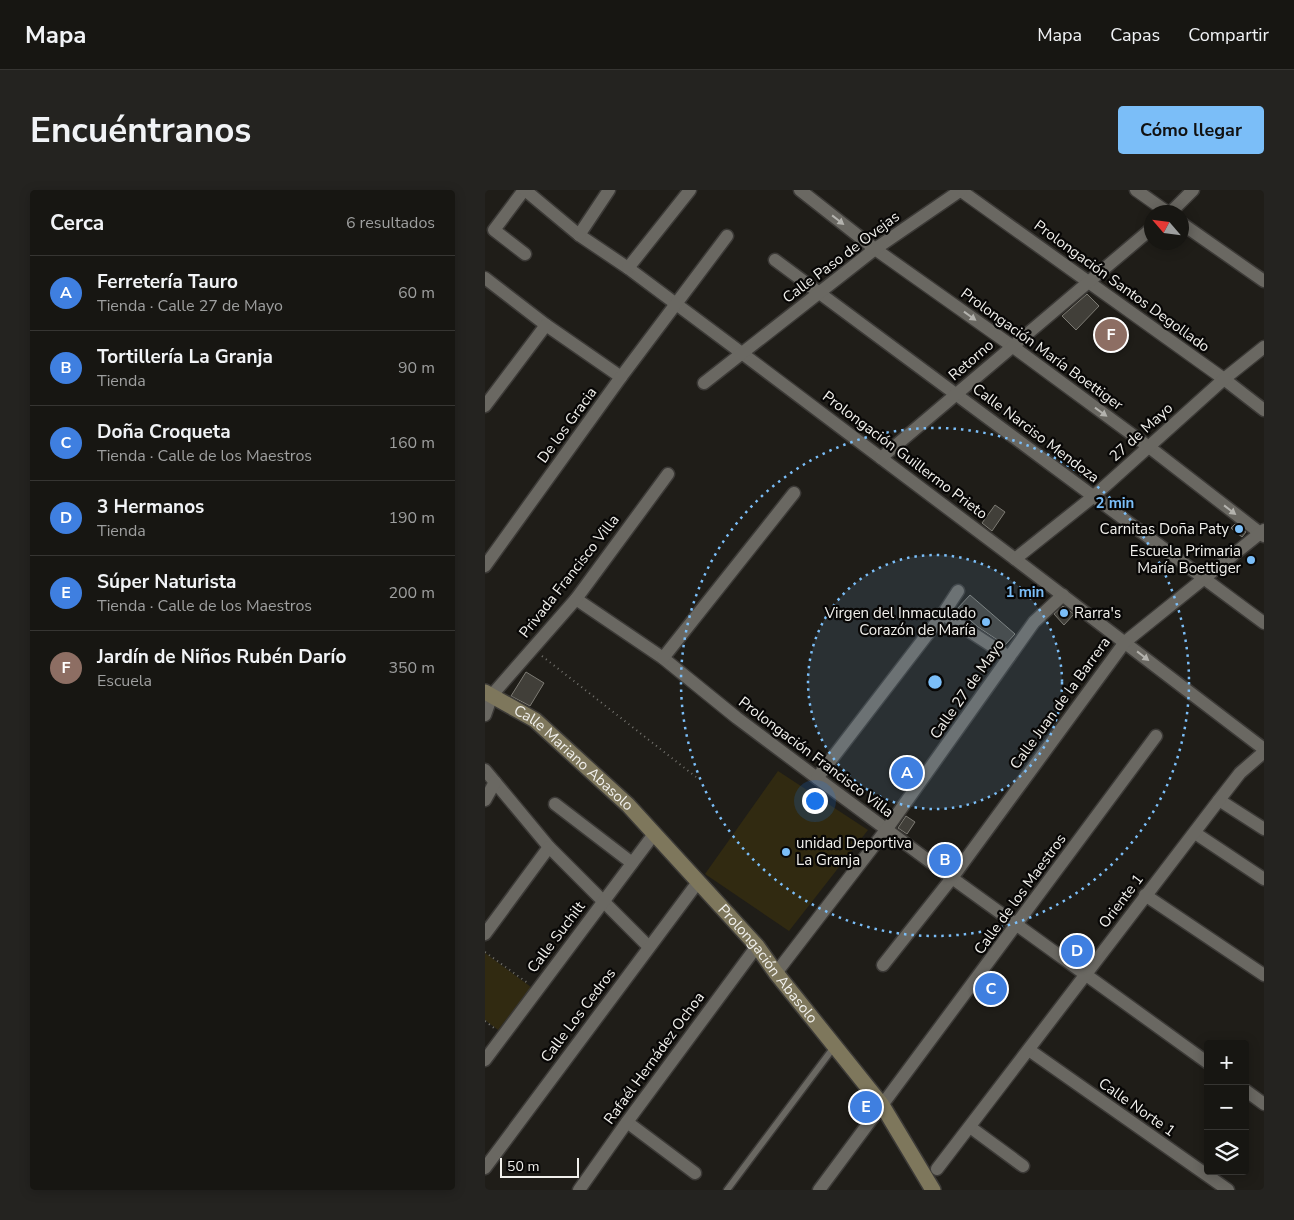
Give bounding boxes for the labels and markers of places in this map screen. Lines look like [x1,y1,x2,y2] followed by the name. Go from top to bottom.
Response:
[1095,316,1127,354] pin: F
[1100,519,1229,539] place label: Carnitas Doña Paty
[1233,523,1245,535] marker: Carnitas Doña Paty
[1130,541,1242,578] place label: Escuela Primaria María Boettiger
[1245,554,1257,566] marker: Escuela Primaria María Boettiger
[824,603,976,640] place label: Virgen del Inmaculado Corazón de María
[1074,603,1121,623] place label: Rarra's
[1058,607,1070,619] marker: Rarra's
[980,616,992,628] marker: Virgen del Inmaculado Corazón de María
[926,673,944,691] centre of rings
[891,754,923,792] pin: A
[796,833,912,870] place label: unidad Deportiva La Granja
[929,841,961,879] pin: B
[780,846,792,858] marker: unidad Deportiva La Granja
[1061,932,1093,970] pin: D
[975,970,1007,1008] pin: C
[850,1088,882,1126] pin: E

